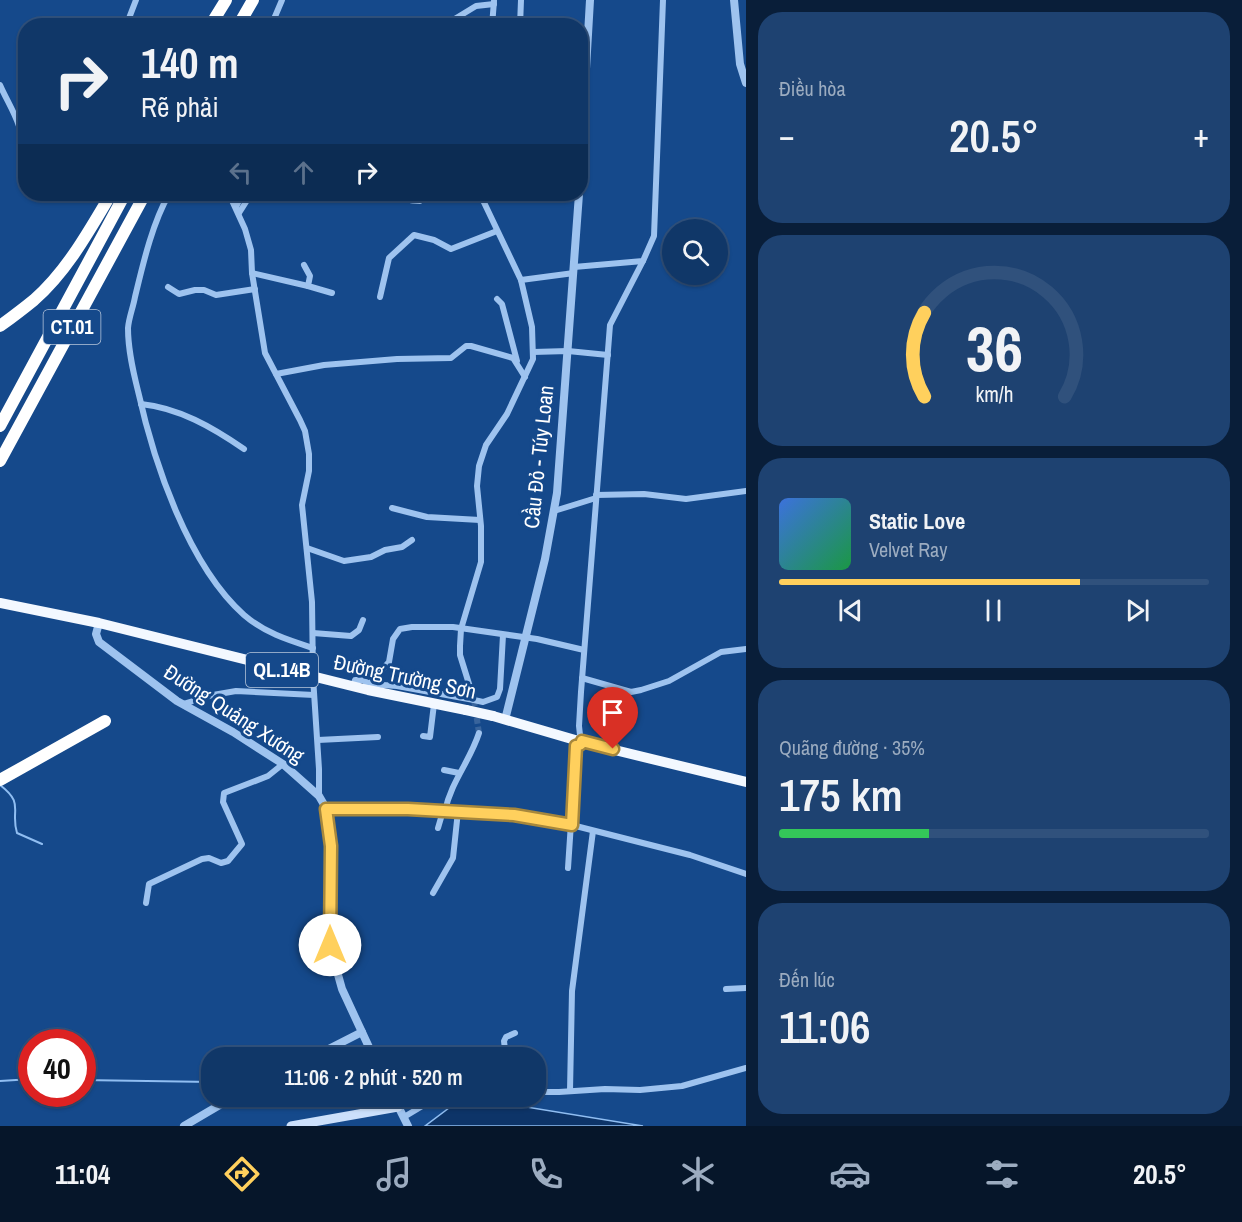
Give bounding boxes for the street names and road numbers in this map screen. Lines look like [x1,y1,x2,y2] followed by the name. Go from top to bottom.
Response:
[44,310,100,344] road number: CT.01
[517,384,560,530] street label: Cầu Đỏ - Túy Loan
[331,647,479,706] street label: Đường Trường Sơn
[246,653,318,687] road number: QL.14B
[159,657,310,770] street label: Đường Quảng Xương

